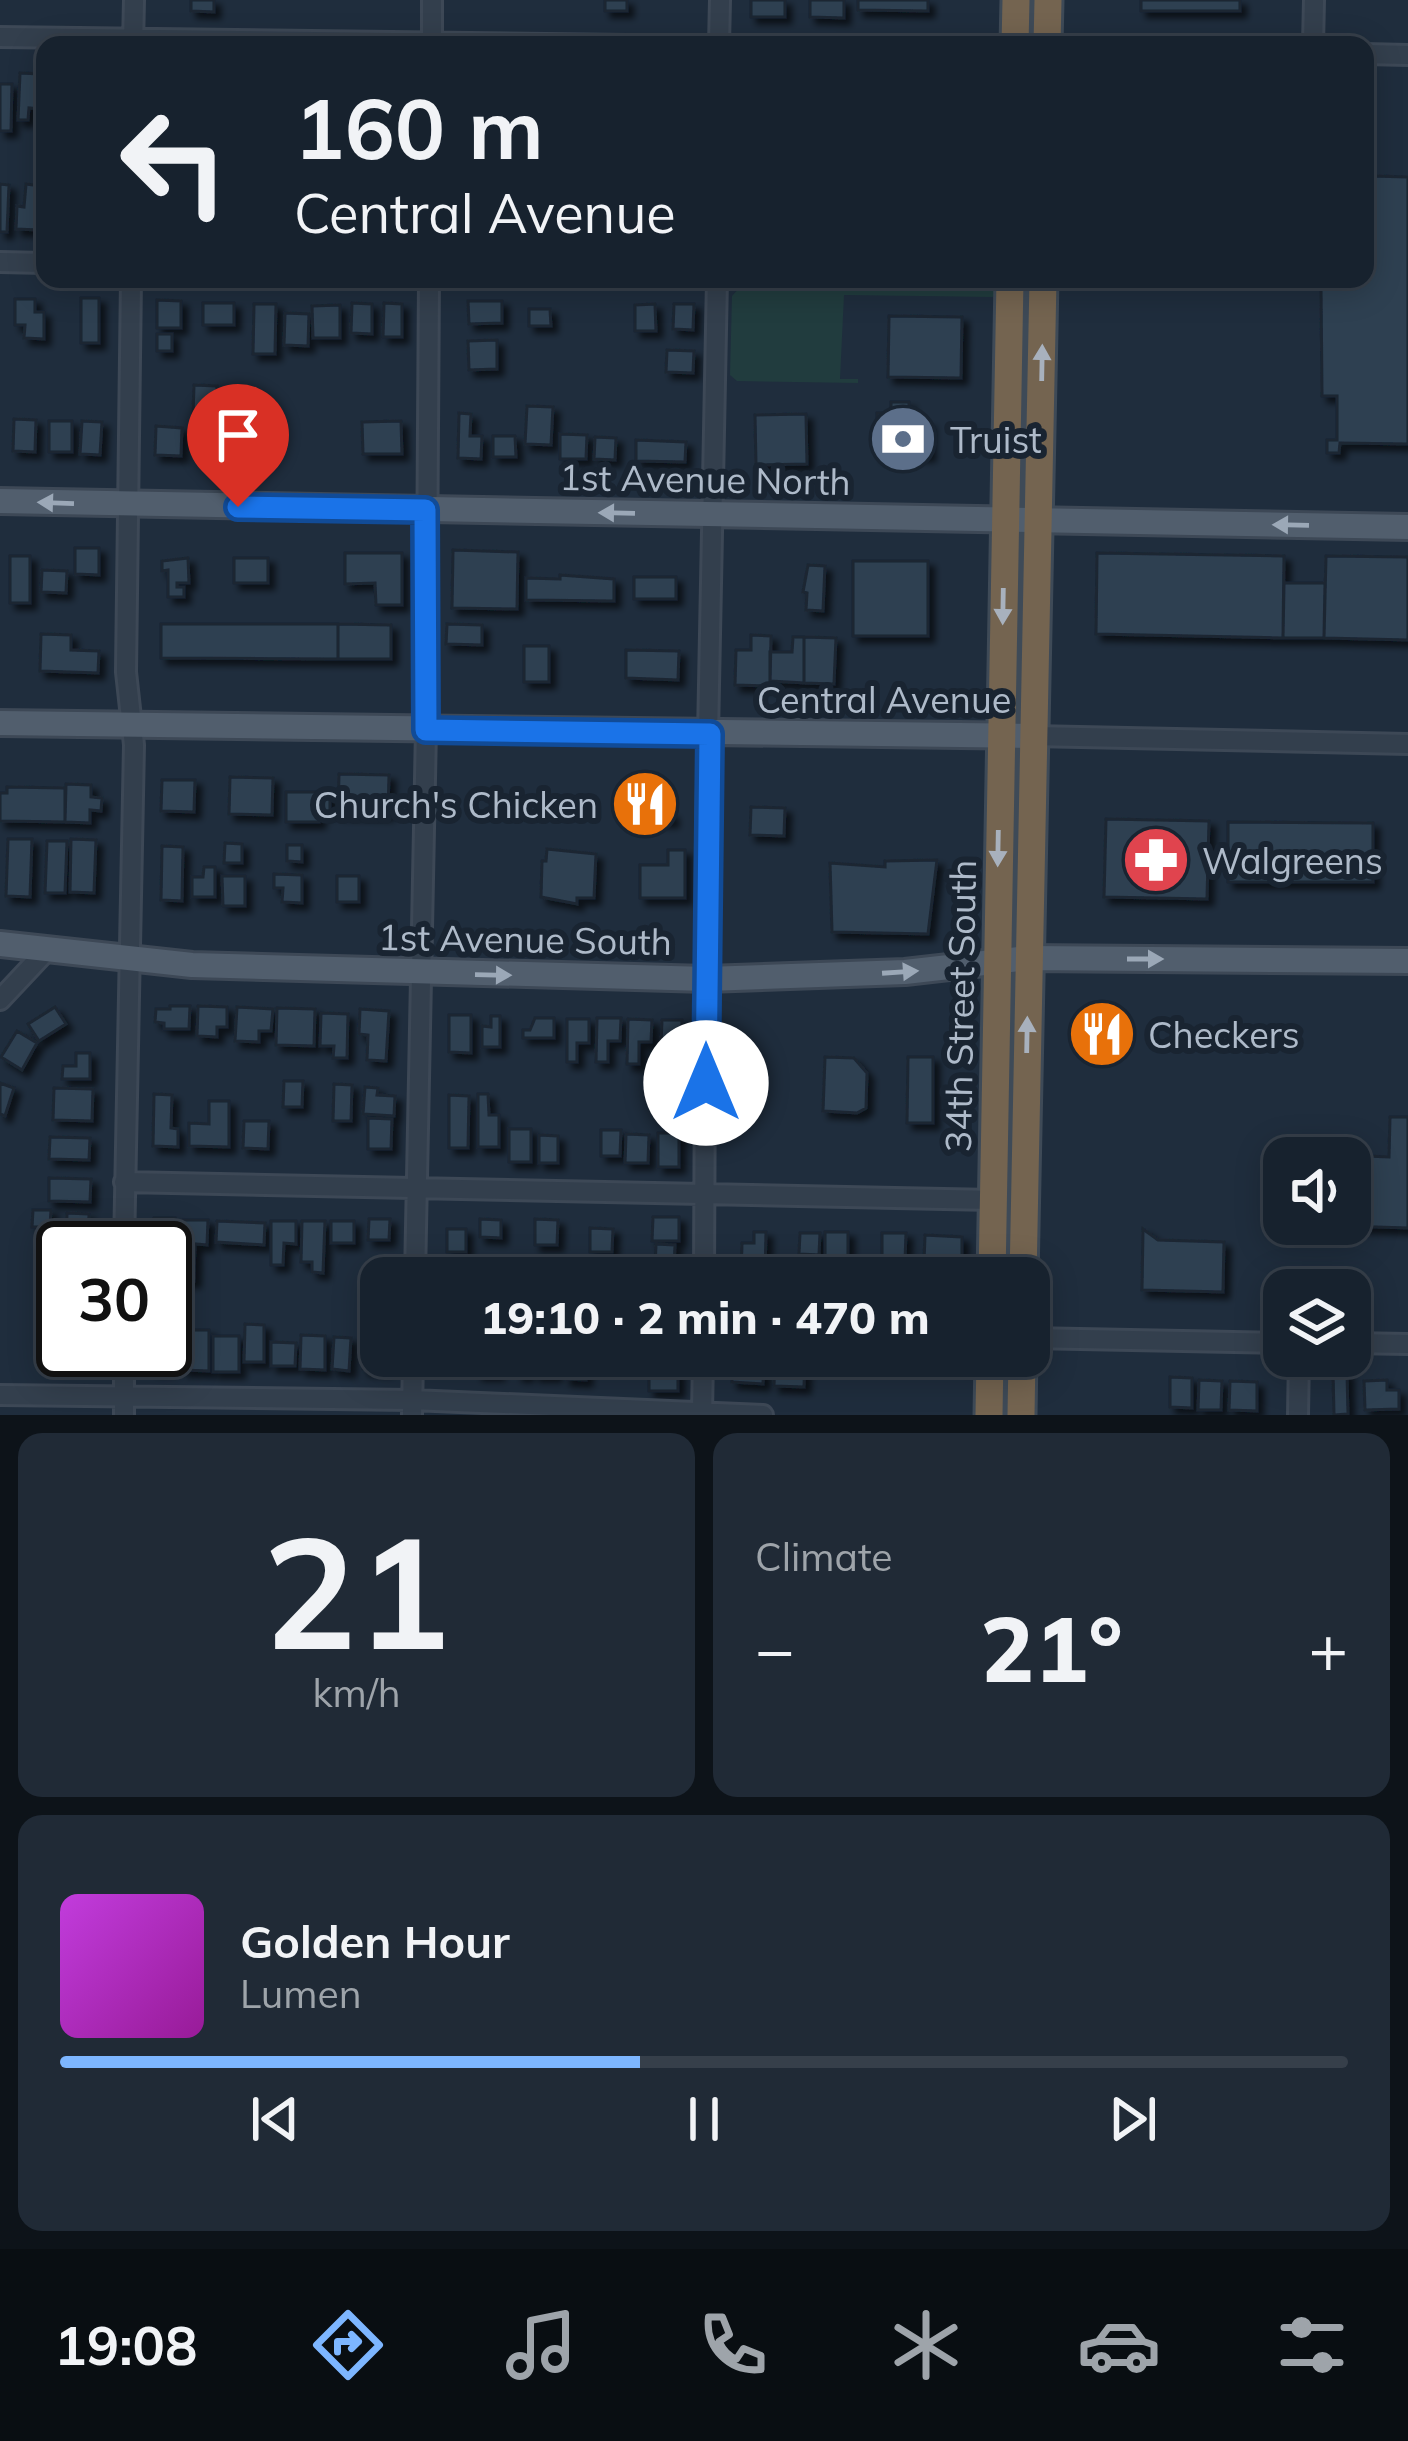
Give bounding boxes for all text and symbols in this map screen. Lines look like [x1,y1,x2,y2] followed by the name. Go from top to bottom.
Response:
[294,75,544,180] text: 160 m
[96,84,252,240] icon: left
[294,179,676,247] text: Central Avenue
[1032,343,1051,381] one-way arrow
[187,384,289,507] pin
[205,402,271,468] icon: arrive
[868,404,938,474] bank icon: Truist
[950,417,1042,462] place label: Truist
[559,454,851,504] street label: 1st Avenue North
[36,493,74,512] one-way arrow
[597,503,635,522] one-way arrow
[1271,516,1309,535] one-way arrow
[993,588,1013,626] one-way arrow
[757,677,1011,722] street label: Central Avenue
[610,769,680,839] restaurant icon: Church's Chicken
[314,782,598,827] place label: Church's Chicken
[1121,825,1191,895] pharmacy icon: Walgreens
[989,830,1008,868] one-way arrow
[1202,838,1383,883] place label: Walgreens
[935,859,985,1153] street label: 34th Street South
[378,914,672,964] street label: 1st Avenue South
[1127,949,1165,969] one-way arrow
[882,962,919,981] one-way arrow
[475,965,513,984] one-way arrow
[1067,999,1137,1069] restaurant icon: Checkers
[1148,1012,1300,1057] place label: Checkers
[1017,1015,1036,1053] one-way arrow
[643,1020,769,1146] position arrow
[1263,1137,1371,1377] map controls
[1263,1137,1371,1245] button: sound
[36,1221,192,1377] speed limit sign: 30
[1263,1269,1371,1377] button: layers
[480,1289,930,1345] text: 19:10 · 2 min · 470 m
[263,1492,450,1688] text: 21
[755,1532,893,1581] text: Climate
[980,1592,1123,1705] text: 21°
[755,1607,795,1690] text: −
[1308,1607,1348,1690] text: +
[312,1668,401,1717] text: km/h
[240,1913,510,1969] text: Golden Hour
[240,1969,362,2018] text: Lumen
[242,2086,308,2152] icon: previous
[671,2086,737,2152] icon: pause
[1100,2086,1166,2152] icon: next
[306,2303,390,2387] icon: directions
[499,2303,583,2387] icon: music
[691,2303,775,2387] icon: phone
[884,2303,968,2387] icon: climate
[1077,2303,1161,2387] icon: car
[1270,2303,1354,2387] icon: filters
[54,2311,197,2379] text: 19:08

